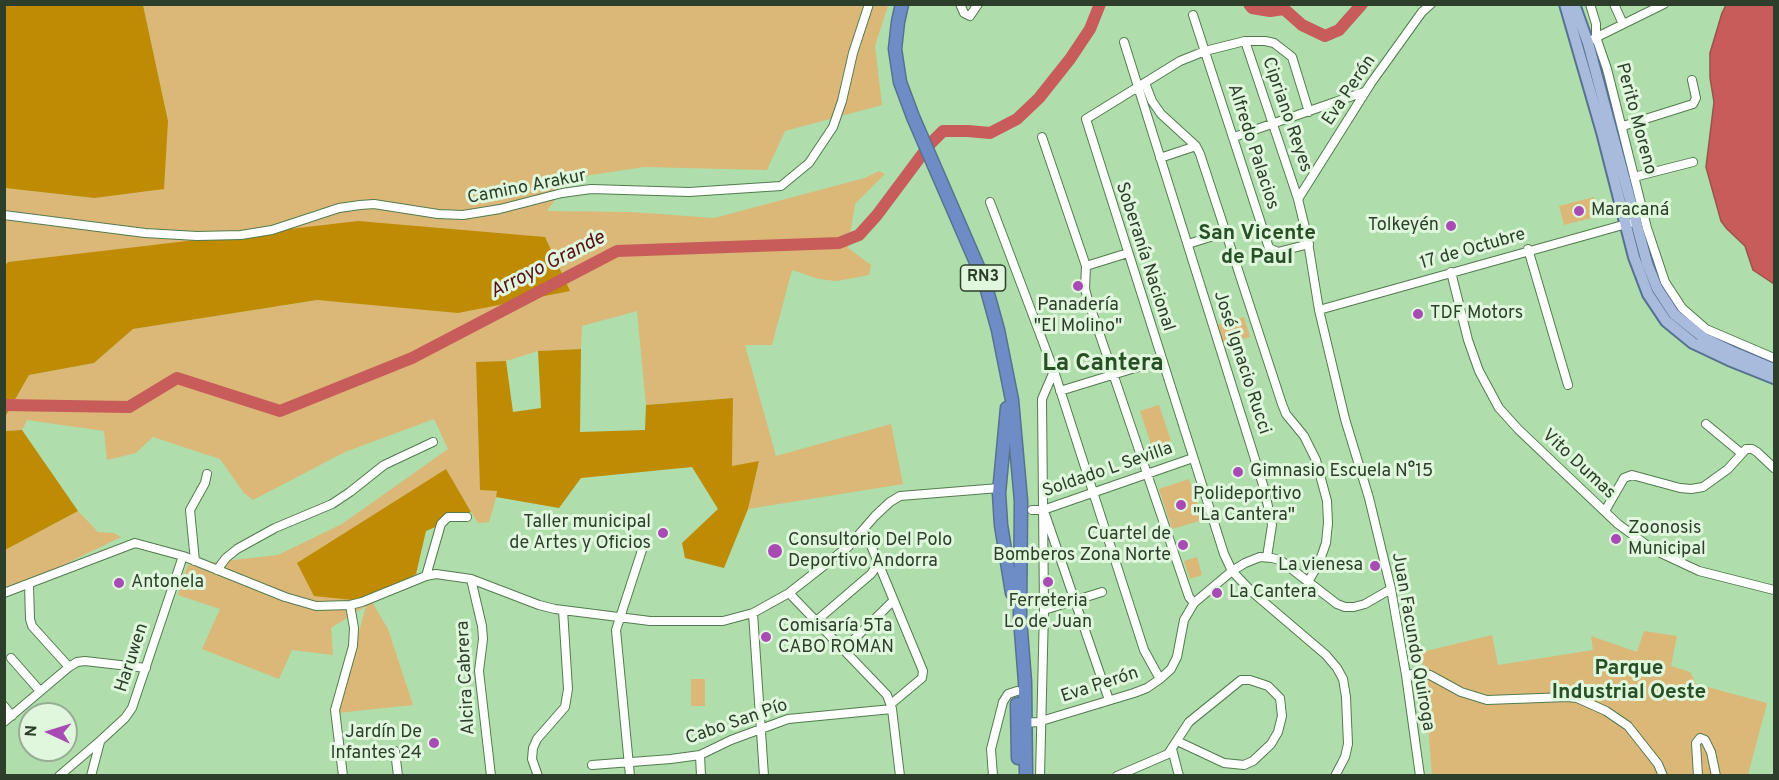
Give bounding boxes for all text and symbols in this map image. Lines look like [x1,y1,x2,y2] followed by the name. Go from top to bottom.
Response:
[1319,52,1381,130] street label: Eva Perón
[1256,55,1316,175] street label: Cipriano Reyes
[1610,61,1660,177] street label: Perito Moreno
[1222,82,1282,212] street label: Alfredo Palacios
[466,166,588,210] street label: Camino Arakur
[1110,180,1178,334] street label: Soberanía Nacional
[1591,200,1669,222] place label: Maracaná
[1572,204,1586,218] marker: Maracaná
[1368,215,1439,237] place label: Tolkeyén
[1444,219,1458,233] marker: Tolkeyén
[1198,222,1316,272] district label: San Vicente de Paul
[1418,225,1528,275] street label: 17 de Octubre
[487,227,609,305] water label: Arroyo Grande
[960,265,1006,291] road number: RN3
[1071,279,1085,293] marker: Panadería "El Molino"
[1208,289,1274,437] street label: José Ignacio Rucci
[1034,295,1122,338] place label: Panadería "El Molino"
[1430,303,1523,325] place label: TDF Motors
[1411,307,1425,321] marker: TDF Motors
[1042,351,1164,379] district label: La Cantera
[1537,425,1619,505] street label: Vito Dumas
[1040,439,1176,503] street label: Soldado L Sevilla
[1250,461,1433,483] place label: Gimnasio Escuela N°15
[1231,465,1245,479] marker: Gimnasio Escuela N°15
[1193,484,1302,526] place label: Polideportivo "La Cantera"
[1174,498,1188,512] marker: Polideportivo "La Cantera"
[509,512,651,554] place label: Taller municipal de Artes y Oficios
[1628,518,1706,560] place label: Zoonosis Municipal
[993,524,1171,566] place label: Cuartel de Bomberos Zona Norte
[656,526,670,540] marker: Taller municipal de Artes y Oficios
[788,530,952,572] place label: Consultorio Del Polo Deportivo Andorra
[1609,532,1623,546] marker: Zoonosis Municipal
[1176,538,1190,552] marker: Cuartel de Bomberos Zona Norte
[766,542,784,560] marker: Consultorio Del Polo Deportivo Andorra
[1386,551,1438,733] street label: Juan Facundo Quiroga
[1278,555,1363,577] place label: La vienesa
[1368,559,1382,573] marker: La vienesa
[131,572,204,594] place label: Antonela
[1041,575,1055,589] marker: Ferreteria Lo de Juan
[112,576,126,590] marker: Antonela
[1229,582,1317,604] place label: La Cantera
[1210,586,1224,600] marker: La Cantera
[1004,591,1092,634] place label: Ferreteria Lo de Juan
[778,616,894,658] place label: Comisaría 5Ta CABO ROMAN
[453,620,481,736] street label: Alcira Cabrera
[112,621,154,695] street label: Haruwen
[759,630,773,644] marker: Comisaría 5Ta CABO ROMAN
[1552,657,1706,707] district label: Parque Industrial Oeste
[1058,663,1142,709] street label: Eva Perón
[683,695,791,751] street label: Cabo San Pío
[18,702,78,762] north arrow
[330,722,422,764] place label: Jardín De Infantes 24
[22,724,42,737] text: N
[427,736,441,750] marker: Jardín De Infantes 24

